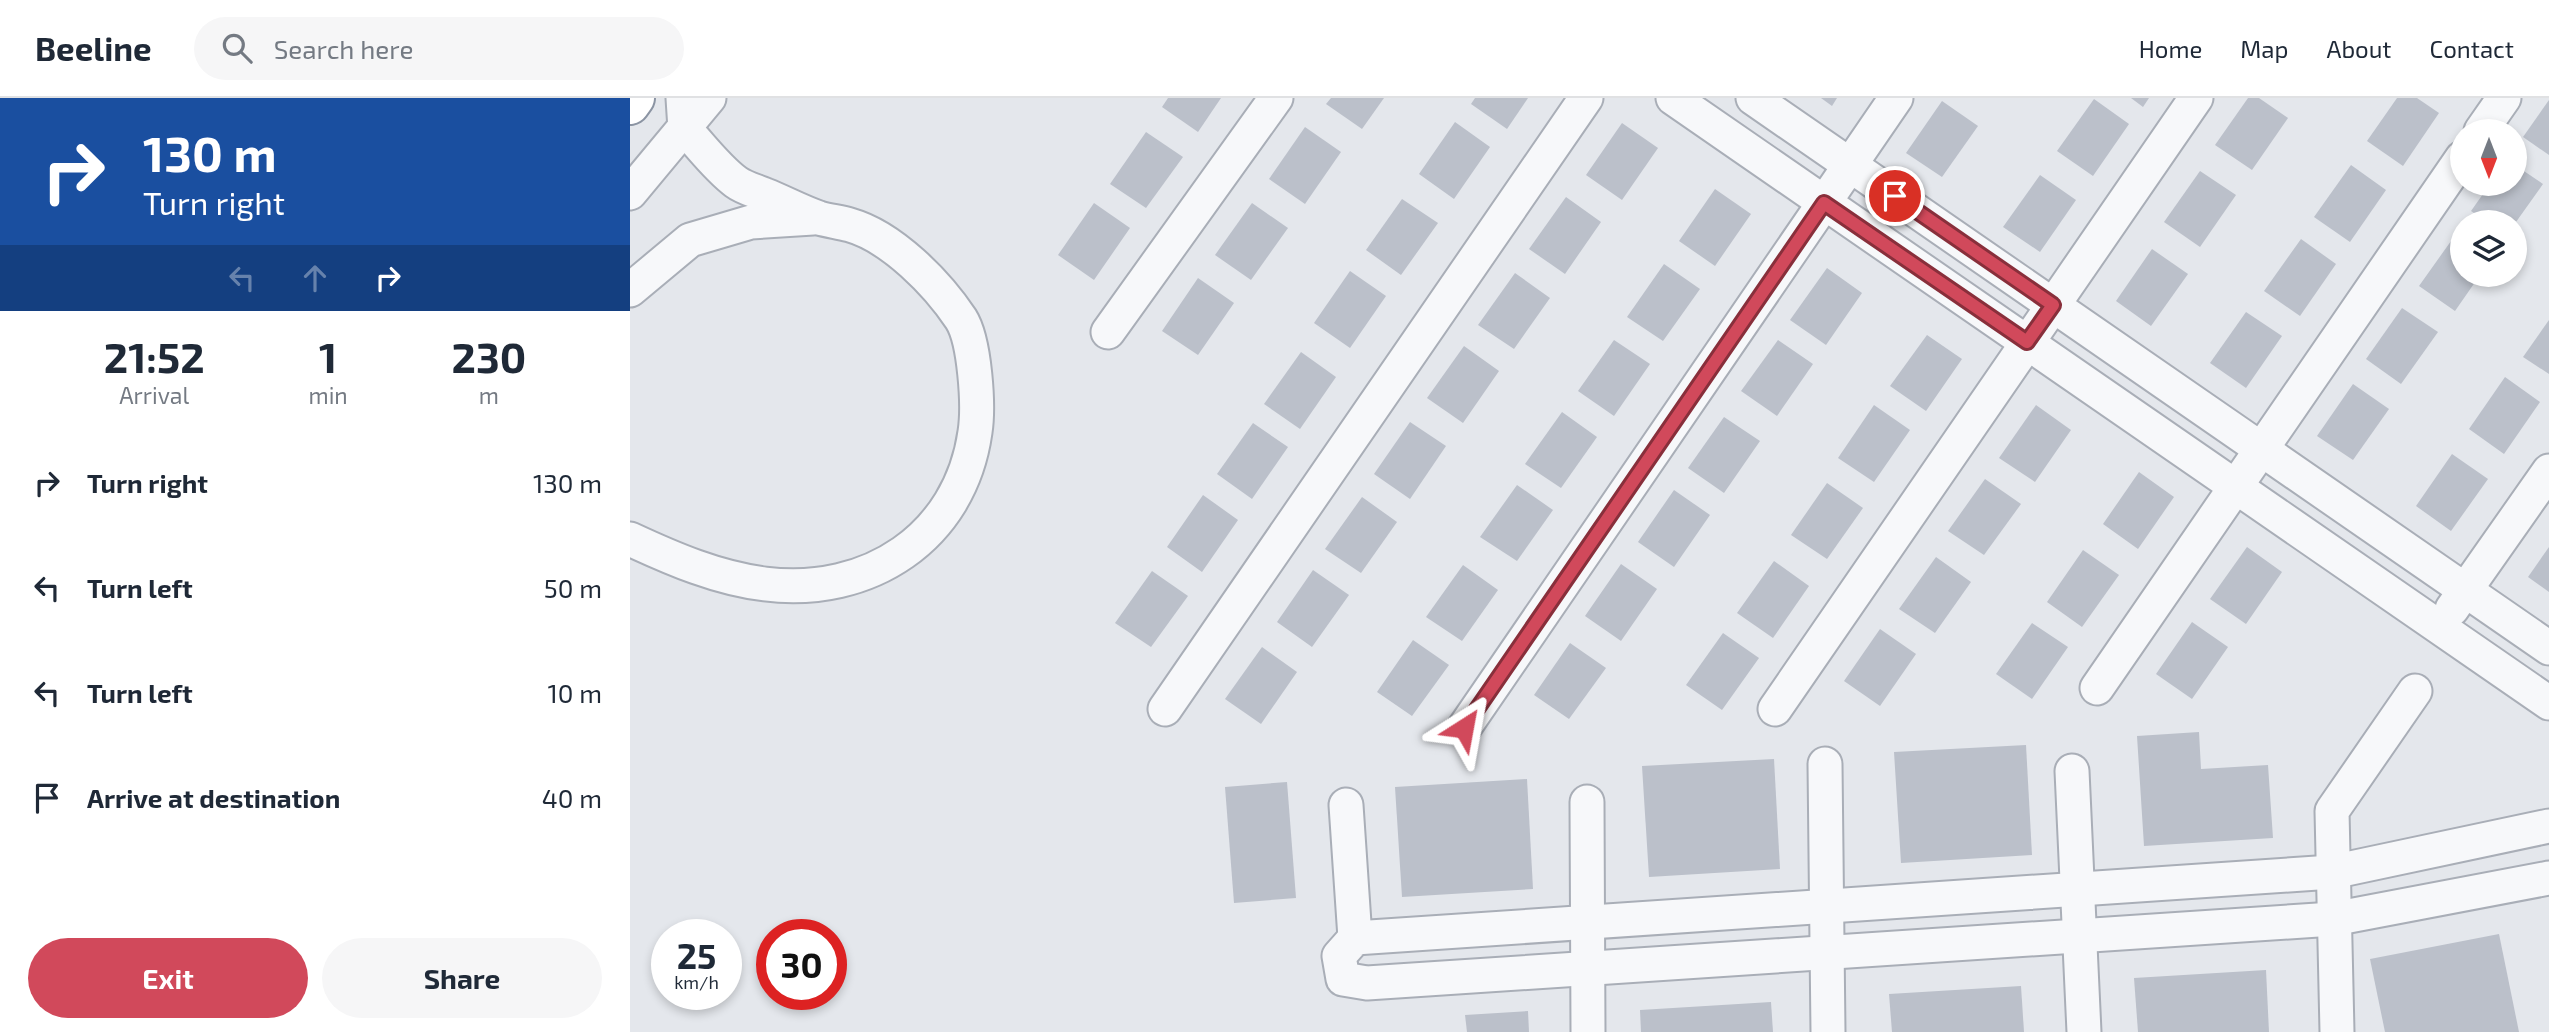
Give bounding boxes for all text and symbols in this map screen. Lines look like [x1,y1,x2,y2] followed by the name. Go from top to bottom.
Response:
[194,17,684,80] search box
[35,28,152,68] text: Beeline
[218,29,256,67] icon: search
[274,33,413,64] text: Search here
[2139,34,2202,63] text: Home
[2240,34,2288,63] text: Map
[2326,34,2392,63] text: About
[2430,34,2514,63] text: Contact
[2450,119,2527,196] north arrow
[2450,119,2527,287] map controls
[143,123,277,182] text: 130 m
[28,126,119,217] icon: right
[1865,166,1925,226] pin
[1876,177,1914,215] icon: arrive
[143,183,285,221] text: Turn right
[2450,210,2527,287] button: layers
[223,259,261,297] icon: left
[296,259,334,297] icon: ahead
[369,259,407,297] icon: right
[104,331,205,381] text: 21:52
[319,331,337,381] text: 1
[452,331,526,381] text: 230
[119,381,189,409] text: Arrival
[309,381,348,409] text: min
[479,381,499,409] text: m
[28,464,66,502] icon: right
[87,467,208,498] text: Turn right
[533,467,602,498] text: 130 m
[28,569,66,607] icon: left
[87,572,193,603] text: Turn left
[544,572,602,603] text: 50 m
[28,674,66,712] icon: left
[87,677,193,708] text: Turn left
[547,677,602,708] text: 10 m
[1427,691,1501,765] position arrow
[28,779,66,817] icon: arrive
[87,782,340,813] text: Arrive at destination
[542,782,602,813] text: 40 m
[756,919,847,1010] speed limit sign: 30
[677,934,716,976] text: 25
[28,938,308,1018] button: Exit
[322,938,602,1018] button: Share
[674,971,719,993] text: km/h

